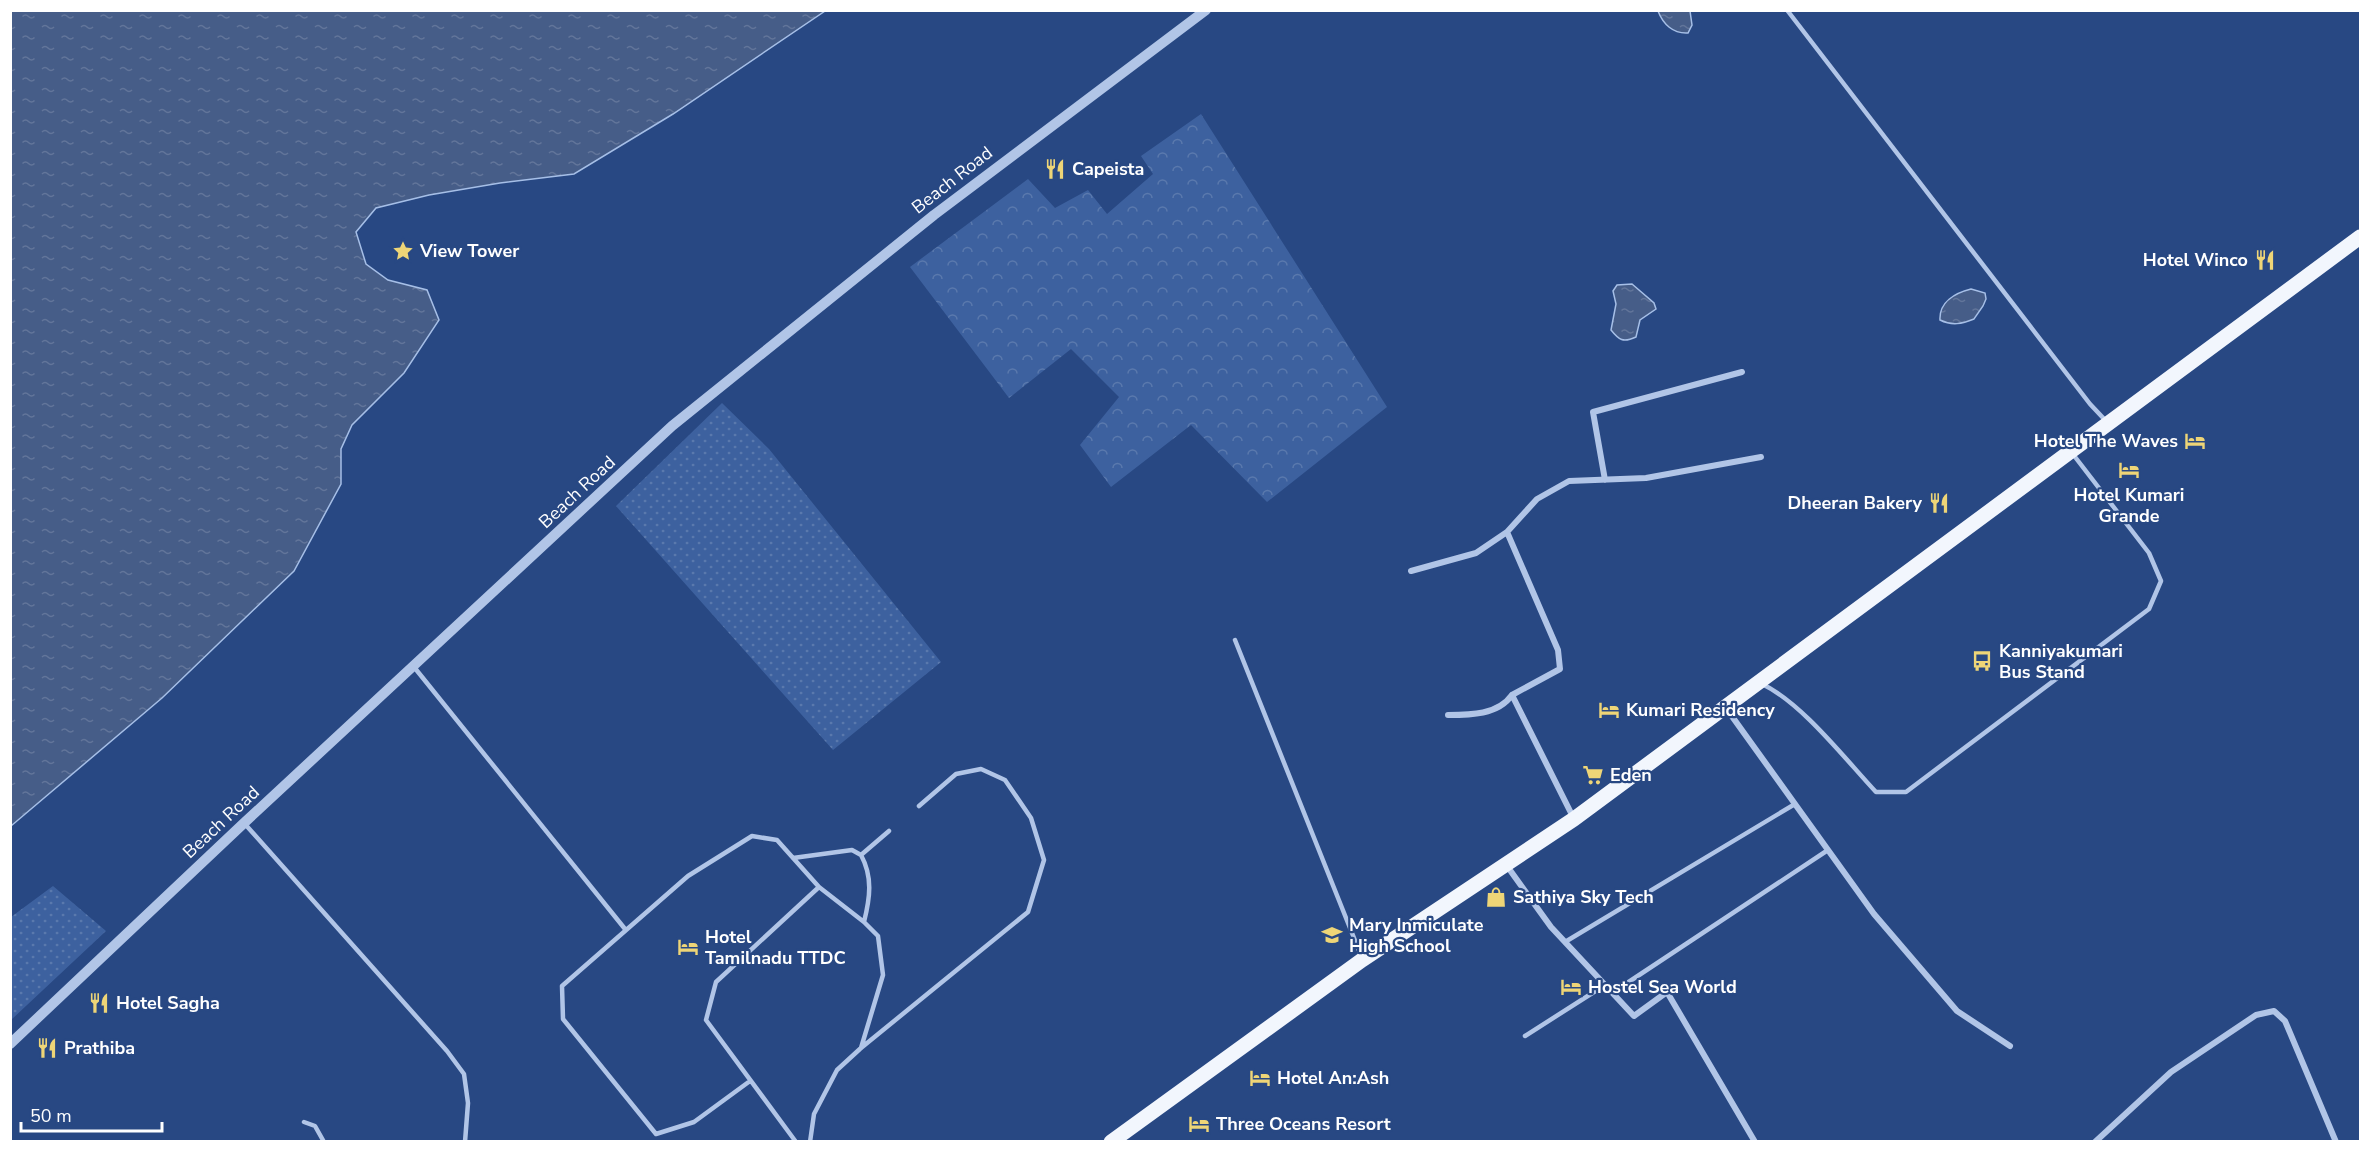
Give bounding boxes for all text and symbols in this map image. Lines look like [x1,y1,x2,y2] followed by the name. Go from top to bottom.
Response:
[907,141,997,219] street label: Beach Road
[1043,157,1067,181] restaurant icon: Capeista
[1072,157,1144,181] place label: Capeista
[391,239,415,263] place icon: View Tower
[419,239,519,263] place label: View Tower
[2143,248,2248,272] place label: Hotel Winco
[2253,248,2277,272] restaurant icon: Hotel Winco
[2034,429,2178,453] place label: Hotel The Waves
[2183,429,2207,453] hotel icon: Hotel The Waves
[534,450,620,534] street label: Beach Road
[2117,458,2141,482] hotel icon: Hotel Kumari Grande
[2074,483,2184,528] place label: Hotel Kumari Grande
[1788,491,1923,515] place label: Dheeran Bakery
[1927,491,1951,515] restaurant icon: Dheeran Bakery
[1999,639,2123,684] place label: Kanniyakumari Bus Stand
[1970,649,1994,673] bus stop icon: Kanniyakumari Bus Stand
[1597,698,1621,722] hotel icon: Kumari Residency
[1626,698,1775,722] place label: Kumari Residency
[1581,763,1605,787] supermarket icon: Eden
[1610,763,1652,787] place label: Eden
[178,780,264,864] street label: Beach Road
[1484,885,1508,909] shop icon: Sathiya Sky Tech
[1513,885,1654,909] place label: Sathiya Sky Tech
[1349,913,1484,958] place label: Mary Inmiculate High School
[1320,923,1344,947] school or university icon: Mary Inmiculate High School
[705,925,846,970] place label: Hotel Tamilnadu TTDC
[676,935,700,959] hotel icon: Hotel Tamilnadu TTDC
[1559,975,1583,999] hotel icon: Hostel Sea World
[1588,975,1737,999] place label: Hostel Sea World
[87,991,111,1015] restaurant icon: Hotel Sagha
[116,991,220,1015] place label: Hotel Sagha
[35,1036,59,1060] restaurant icon: Prathiba
[64,1036,135,1060] place label: Prathiba
[1248,1066,1272,1090] hotel icon: Hotel An:Ash
[1277,1066,1389,1090] place label: Hotel An:Ash
[21,1095,162,1133] scale bar
[30,1104,72,1128] text: 50 m
[1187,1112,1211,1136] hotel icon: Three Oceans Resort
[1216,1112,1391,1136] place label: Three Oceans Resort

